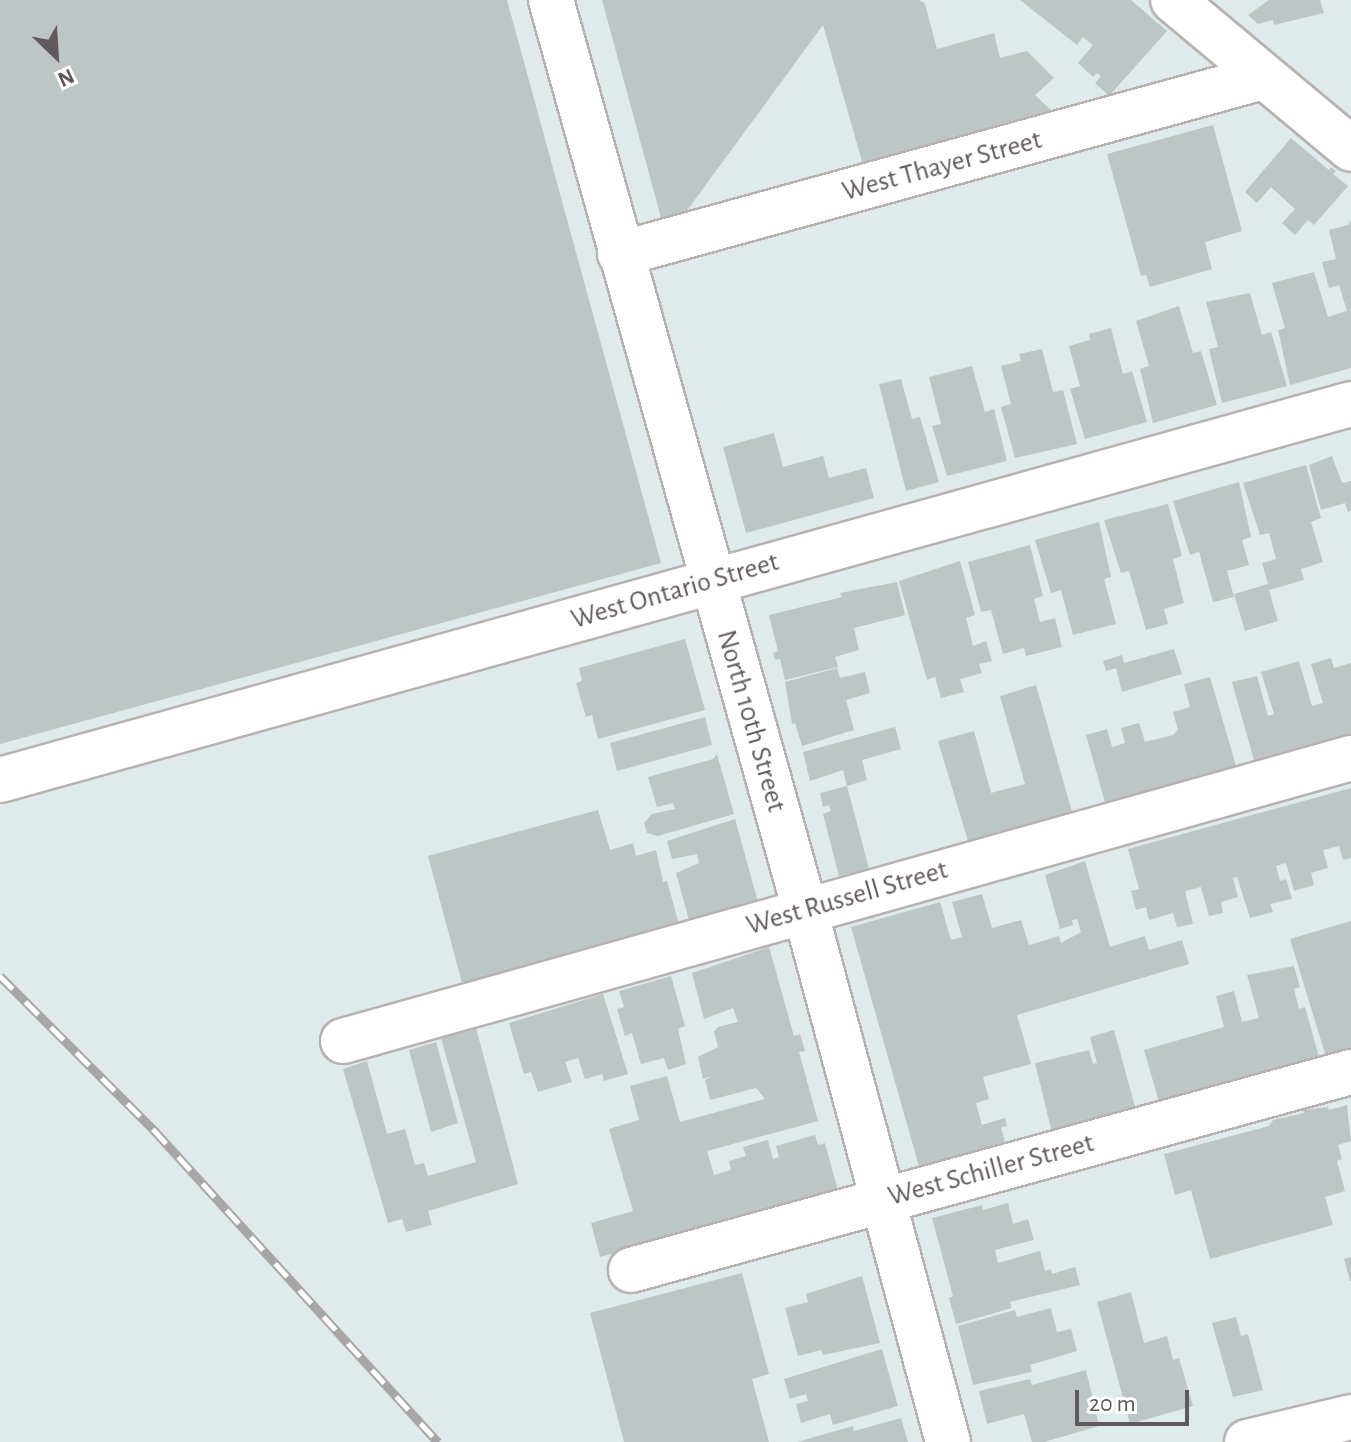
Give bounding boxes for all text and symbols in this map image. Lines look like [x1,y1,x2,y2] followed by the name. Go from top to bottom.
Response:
[16,16,96,96] north arrow
[55,65,78,91] text: N
[839,123,1045,209] street label: West Thayer Street
[567,545,783,637] street label: West Ontario Street
[709,626,793,816] street label: North 10th Street
[742,853,952,943] street label: West Russell Street
[884,1126,1098,1214] street label: West Schiller Street
[1079,1374,1193,1424] scale bar
[1089,1392,1136,1416] text: 20 m

